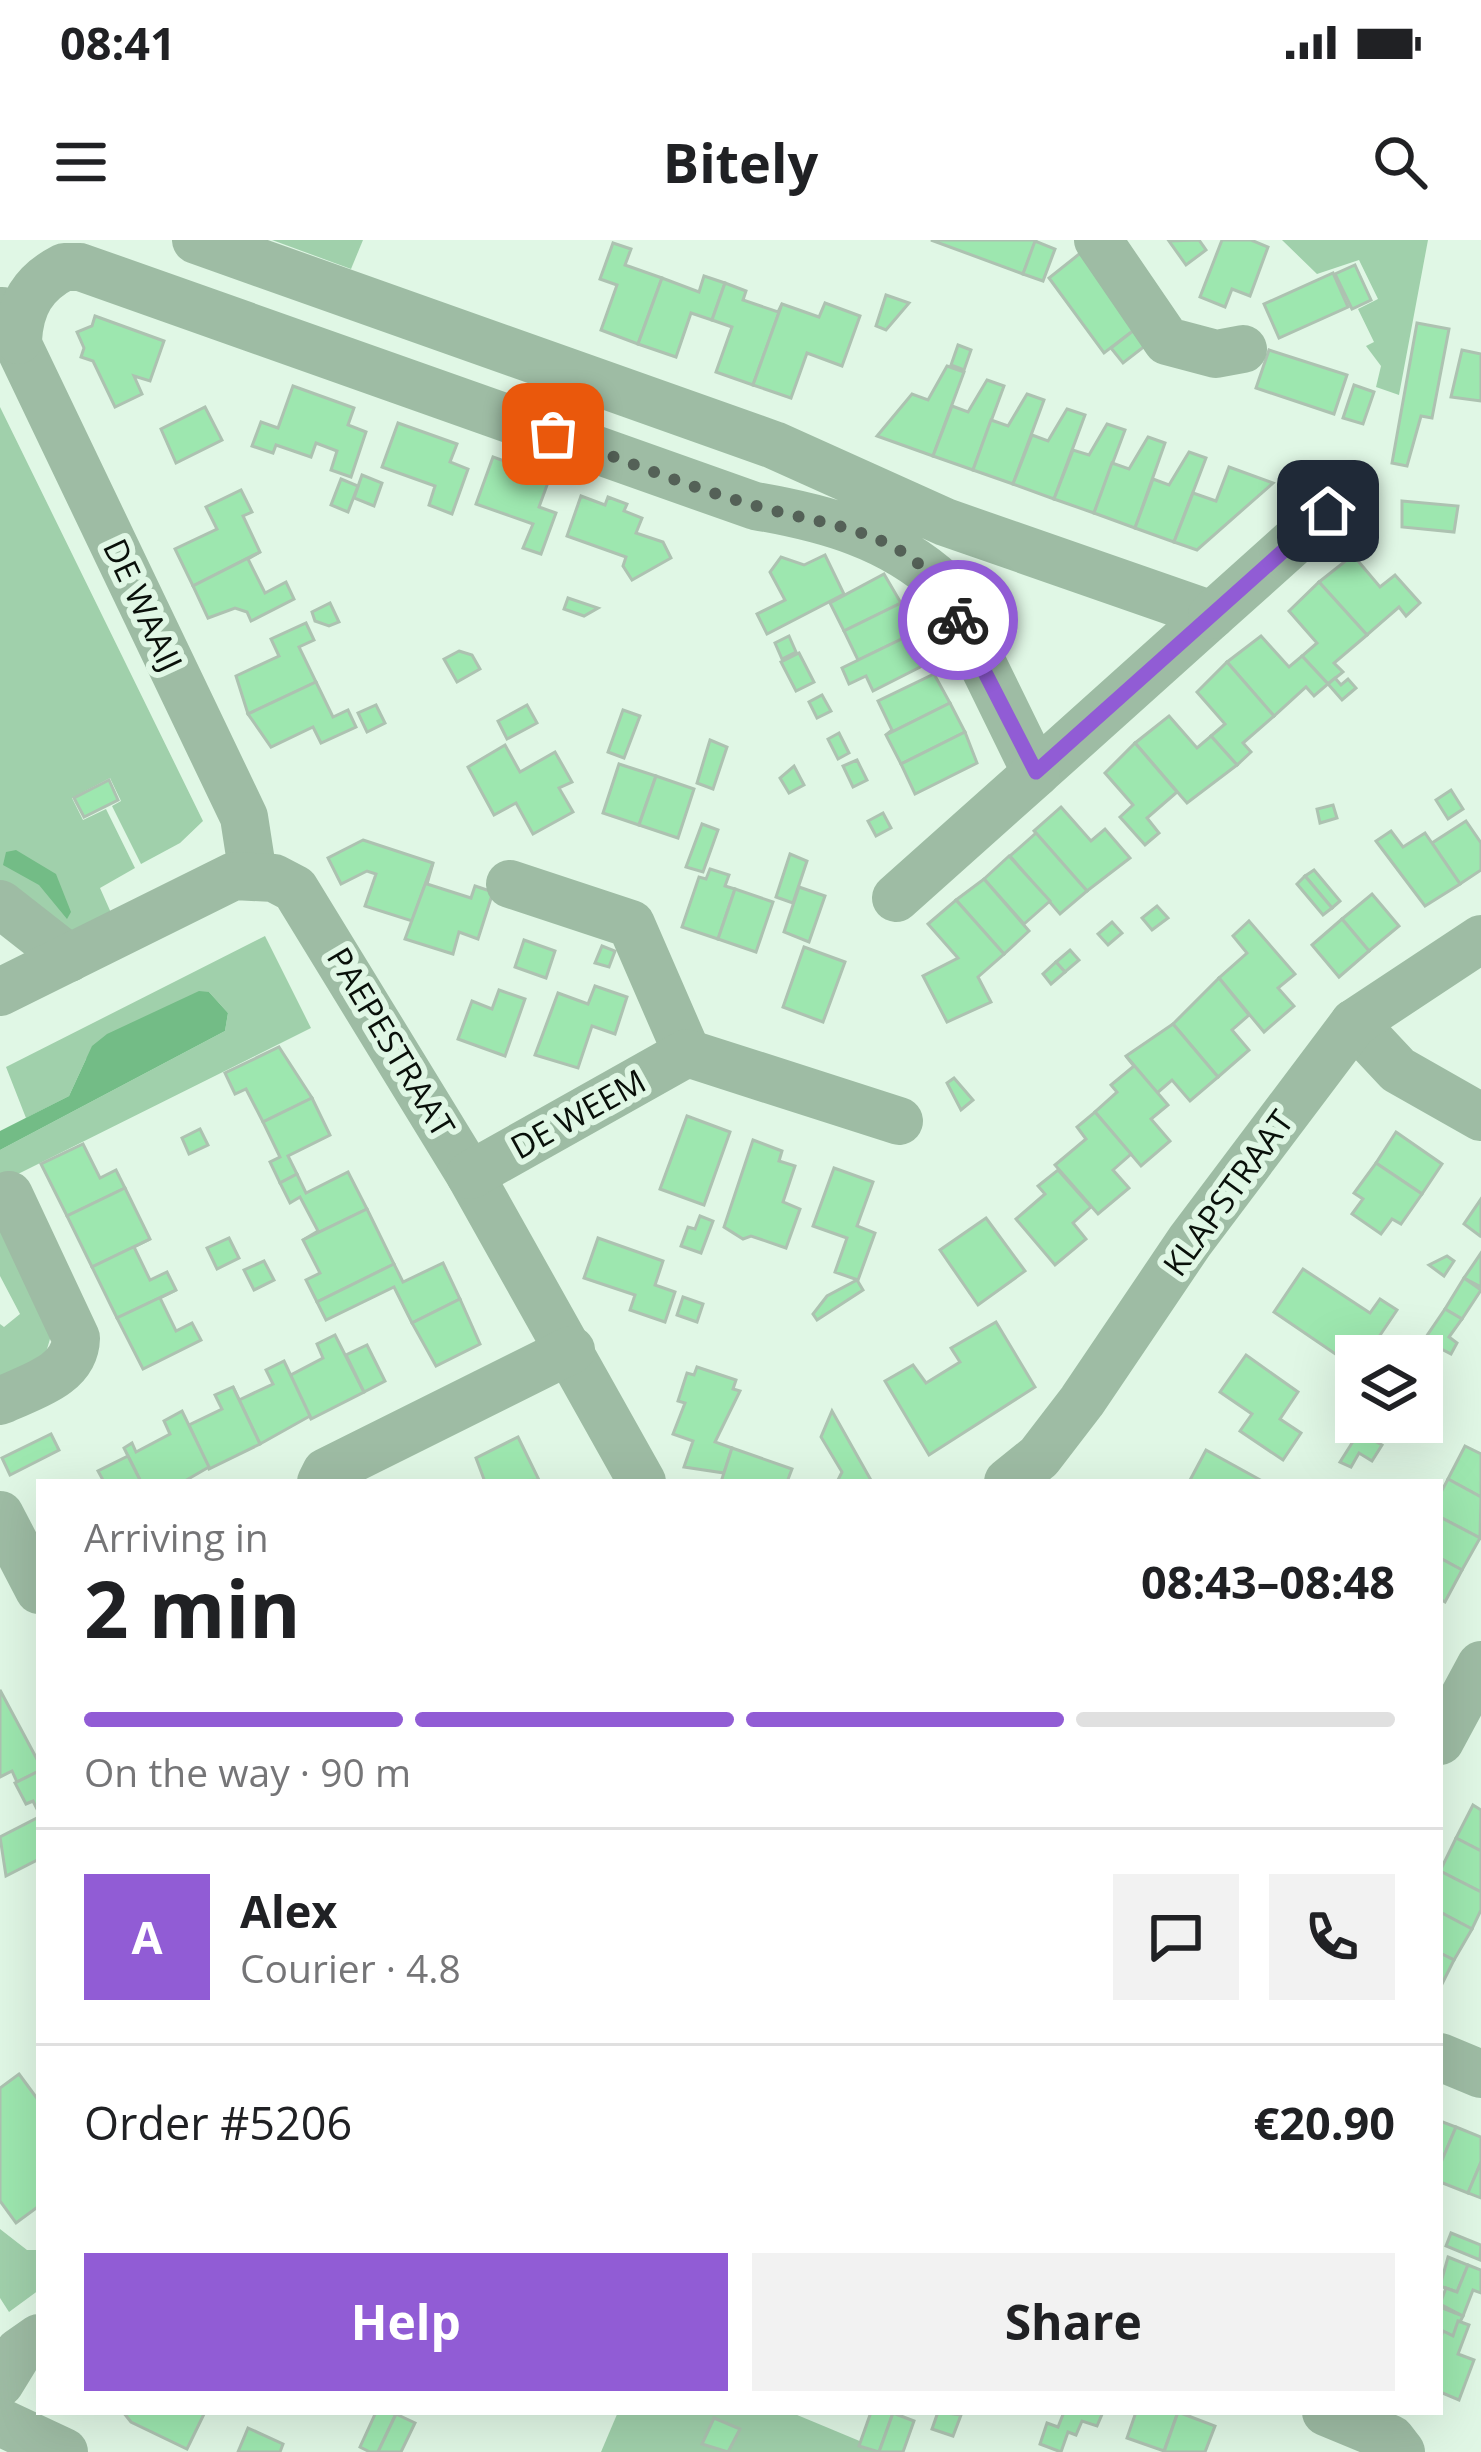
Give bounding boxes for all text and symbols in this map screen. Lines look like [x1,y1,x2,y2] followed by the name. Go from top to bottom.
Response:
[60,12,176,73] text: 08:41
[663,125,818,199] text: Bitely
[48,129,114,195] icon: menu
[1367,129,1433,195] icon: search
[502,383,604,485] pin
[520,401,586,467] icon: bag
[1277,460,1379,562] pin
[1295,478,1361,544] icon: home
[93,531,194,678] street label: DE WAAIJ
[898,560,1018,680] courier
[925,587,991,653] icon: bike
[317,939,466,1145] street label: PAEPESTRAAT
[502,1058,653,1169] street label: DE WEEM
[1152,1101,1303,1285] street label: KLAPSTRAAT
[1335,1335,1443,1443] map controls
[1335,1335,1443,1443] button: layers
[84,1510,269,1563] text: Arriving in
[1141,1551,1395,1612] text: 08:43–08:48
[84,1555,301,1661] text: 2 min
[84,1745,411,1798] text: On the way · 90 m
[1113,1874,1239,2000] button: chat
[1269,1874,1395,2000] button: phone
[240,1880,337,1941] text: Alex
[131,1906,163,1967] text: A
[240,1941,461,1994] text: Courier · 4.8
[84,2092,352,2153] text: Order #5206
[1254,2092,1395,2153] text: €20.90
[84,2253,728,2391] button: Help
[752,2253,1395,2391] button: Share

